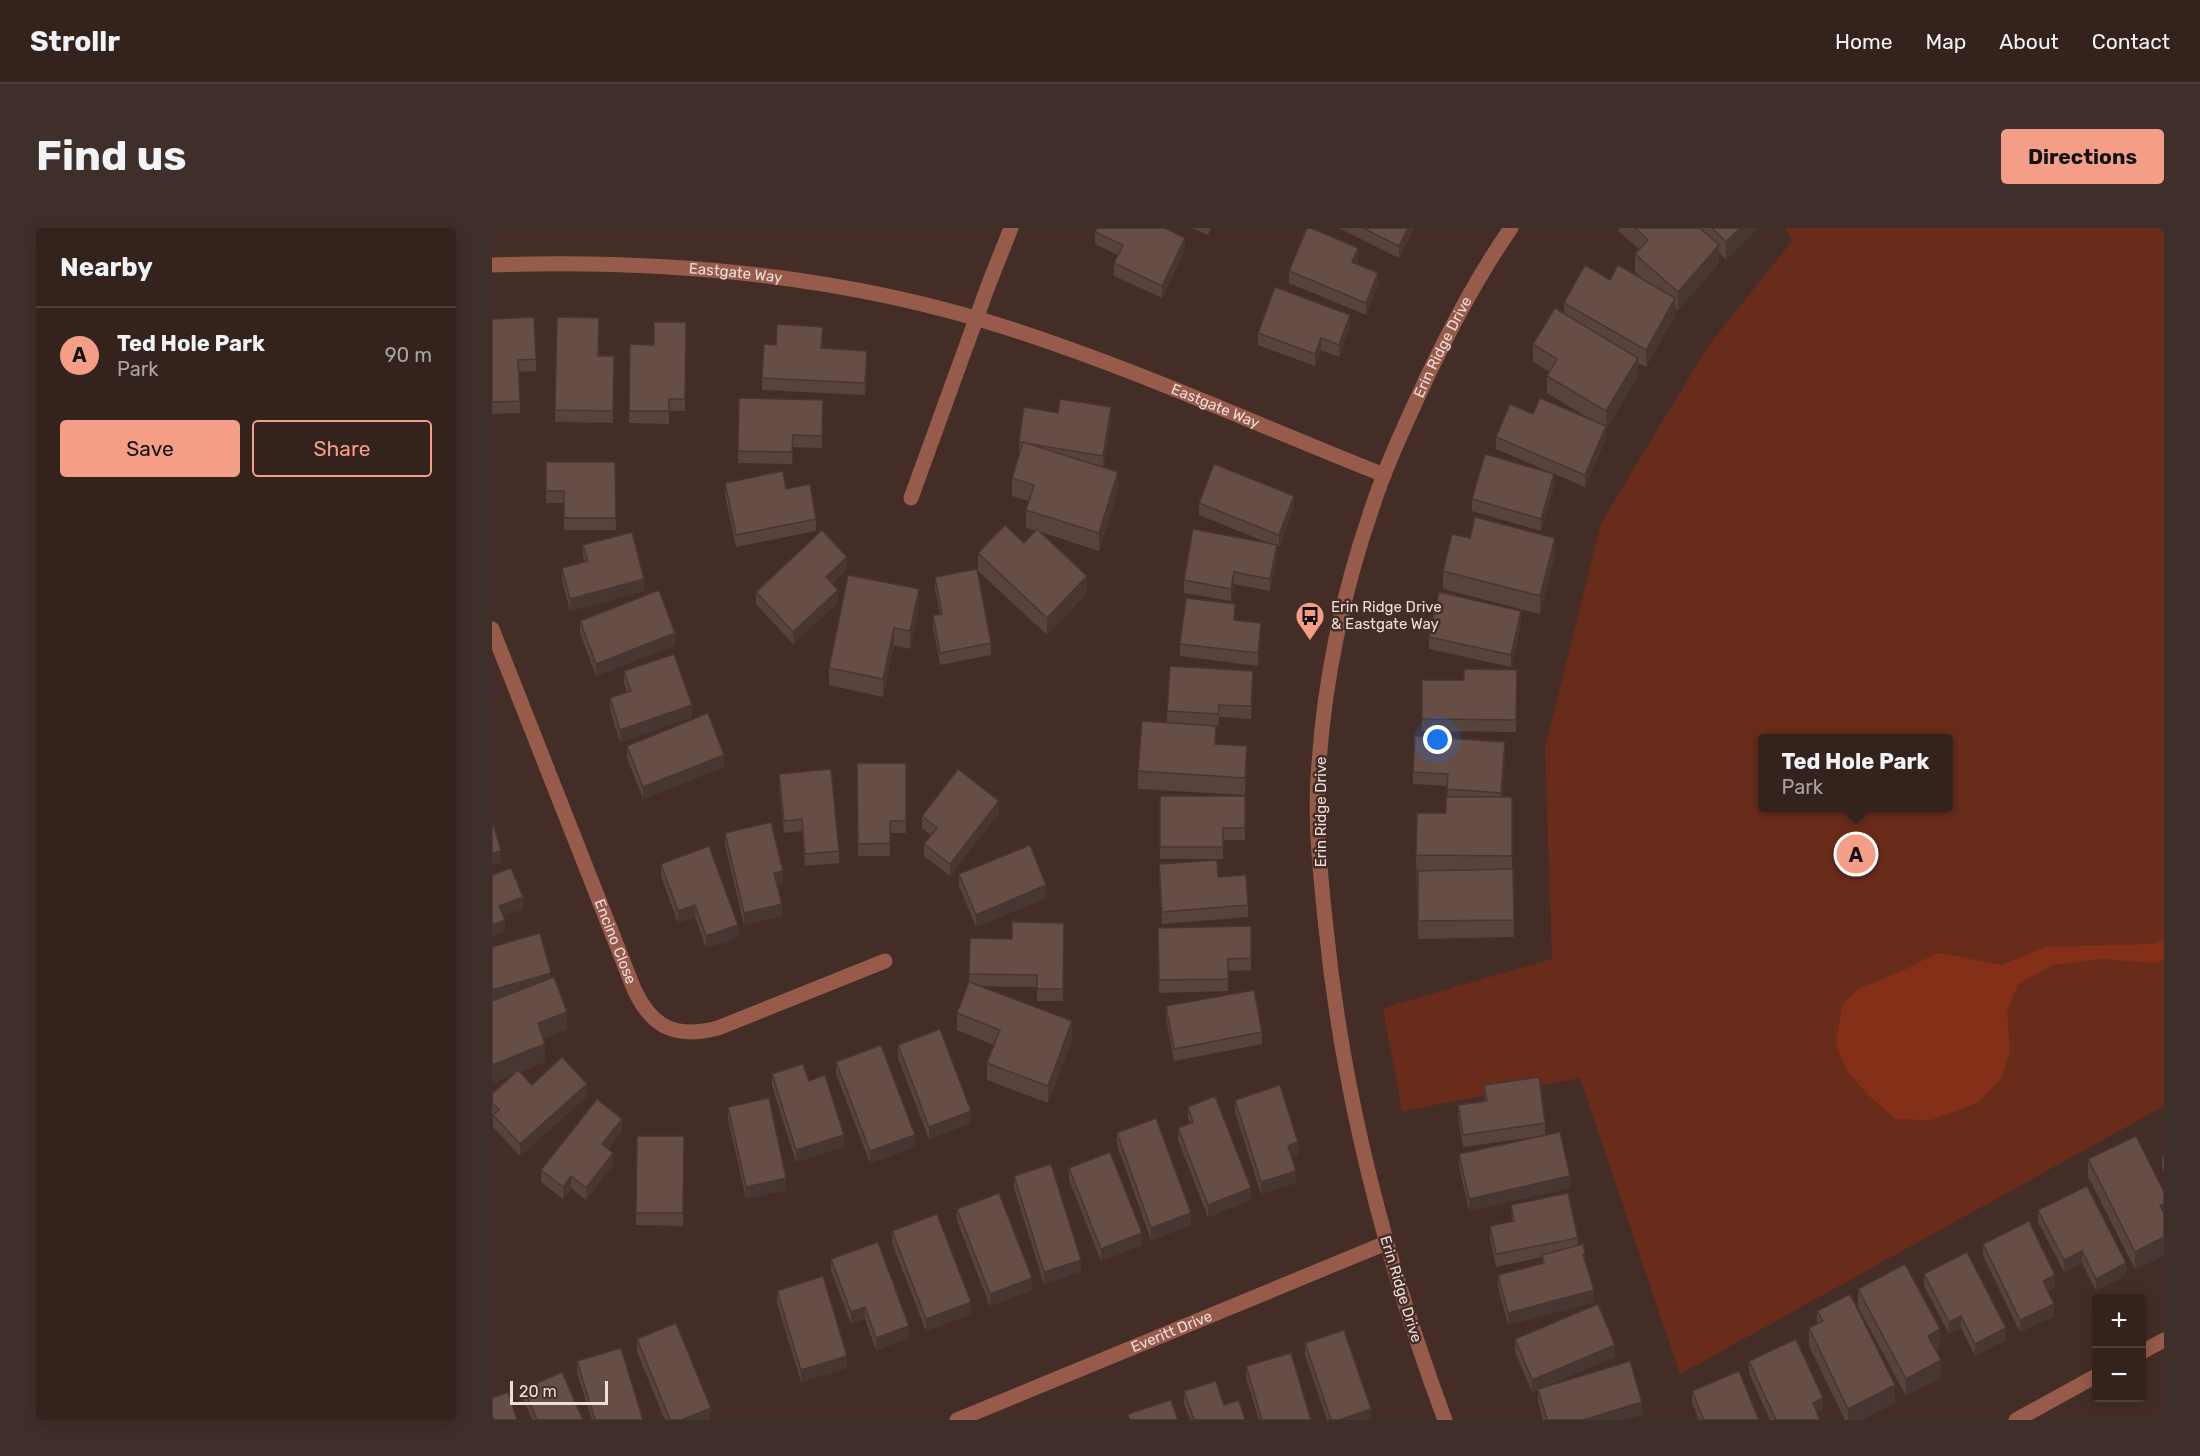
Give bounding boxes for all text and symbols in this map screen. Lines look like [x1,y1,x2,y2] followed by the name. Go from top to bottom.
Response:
[30,25,120,58] text: Strollr
[1835,29,1892,54] text: Home
[1925,29,1966,54] text: Map
[1999,29,2059,54] text: About
[2092,29,2170,54] text: Contact
[2001,129,2164,184] button: Directions
[36,131,187,181] text: Find us
[60,252,153,283] text: Nearby
[688,259,784,287] street label: Eastgate Way
[1410,293,1476,401] street label: Erin Ridge Drive
[117,330,265,357] text: Ted Hole Park
[72,343,87,367] text: A
[385,343,432,367] text: 90 m
[117,357,159,381] text: Park
[1169,380,1262,432] street label: Eastgate Way
[60,420,240,477] button: Save
[252,420,432,477] button: Share
[1331,598,1442,633] place label: Erin Ridge Drive & Eastgate Way
[1294,600,1326,642] bus stop icon: Erin Ridge Drive & Eastgate Way
[1423,725,1452,754] your location
[1758,734,1953,812] popup
[1782,748,1929,775] text: Ted Hole Park
[1312,757,1330,867] street label: Erin Ridge Drive
[1782,775,1823,799] text: Park
[1836,832,1876,876] pin: A
[590,896,640,987] street label: Encino Close
[1376,1233,1426,1345] street label: Erin Ridge Drive
[2092,1294,2146,1402] map controls
[2092,1294,2146,1348] button: +
[1128,1307,1215,1356] street label: Everitt Drive
[2092,1348,2146,1402] button: −
[510,1378,608,1406] scale bar
[519,1382,557,1401] text: 20 m

